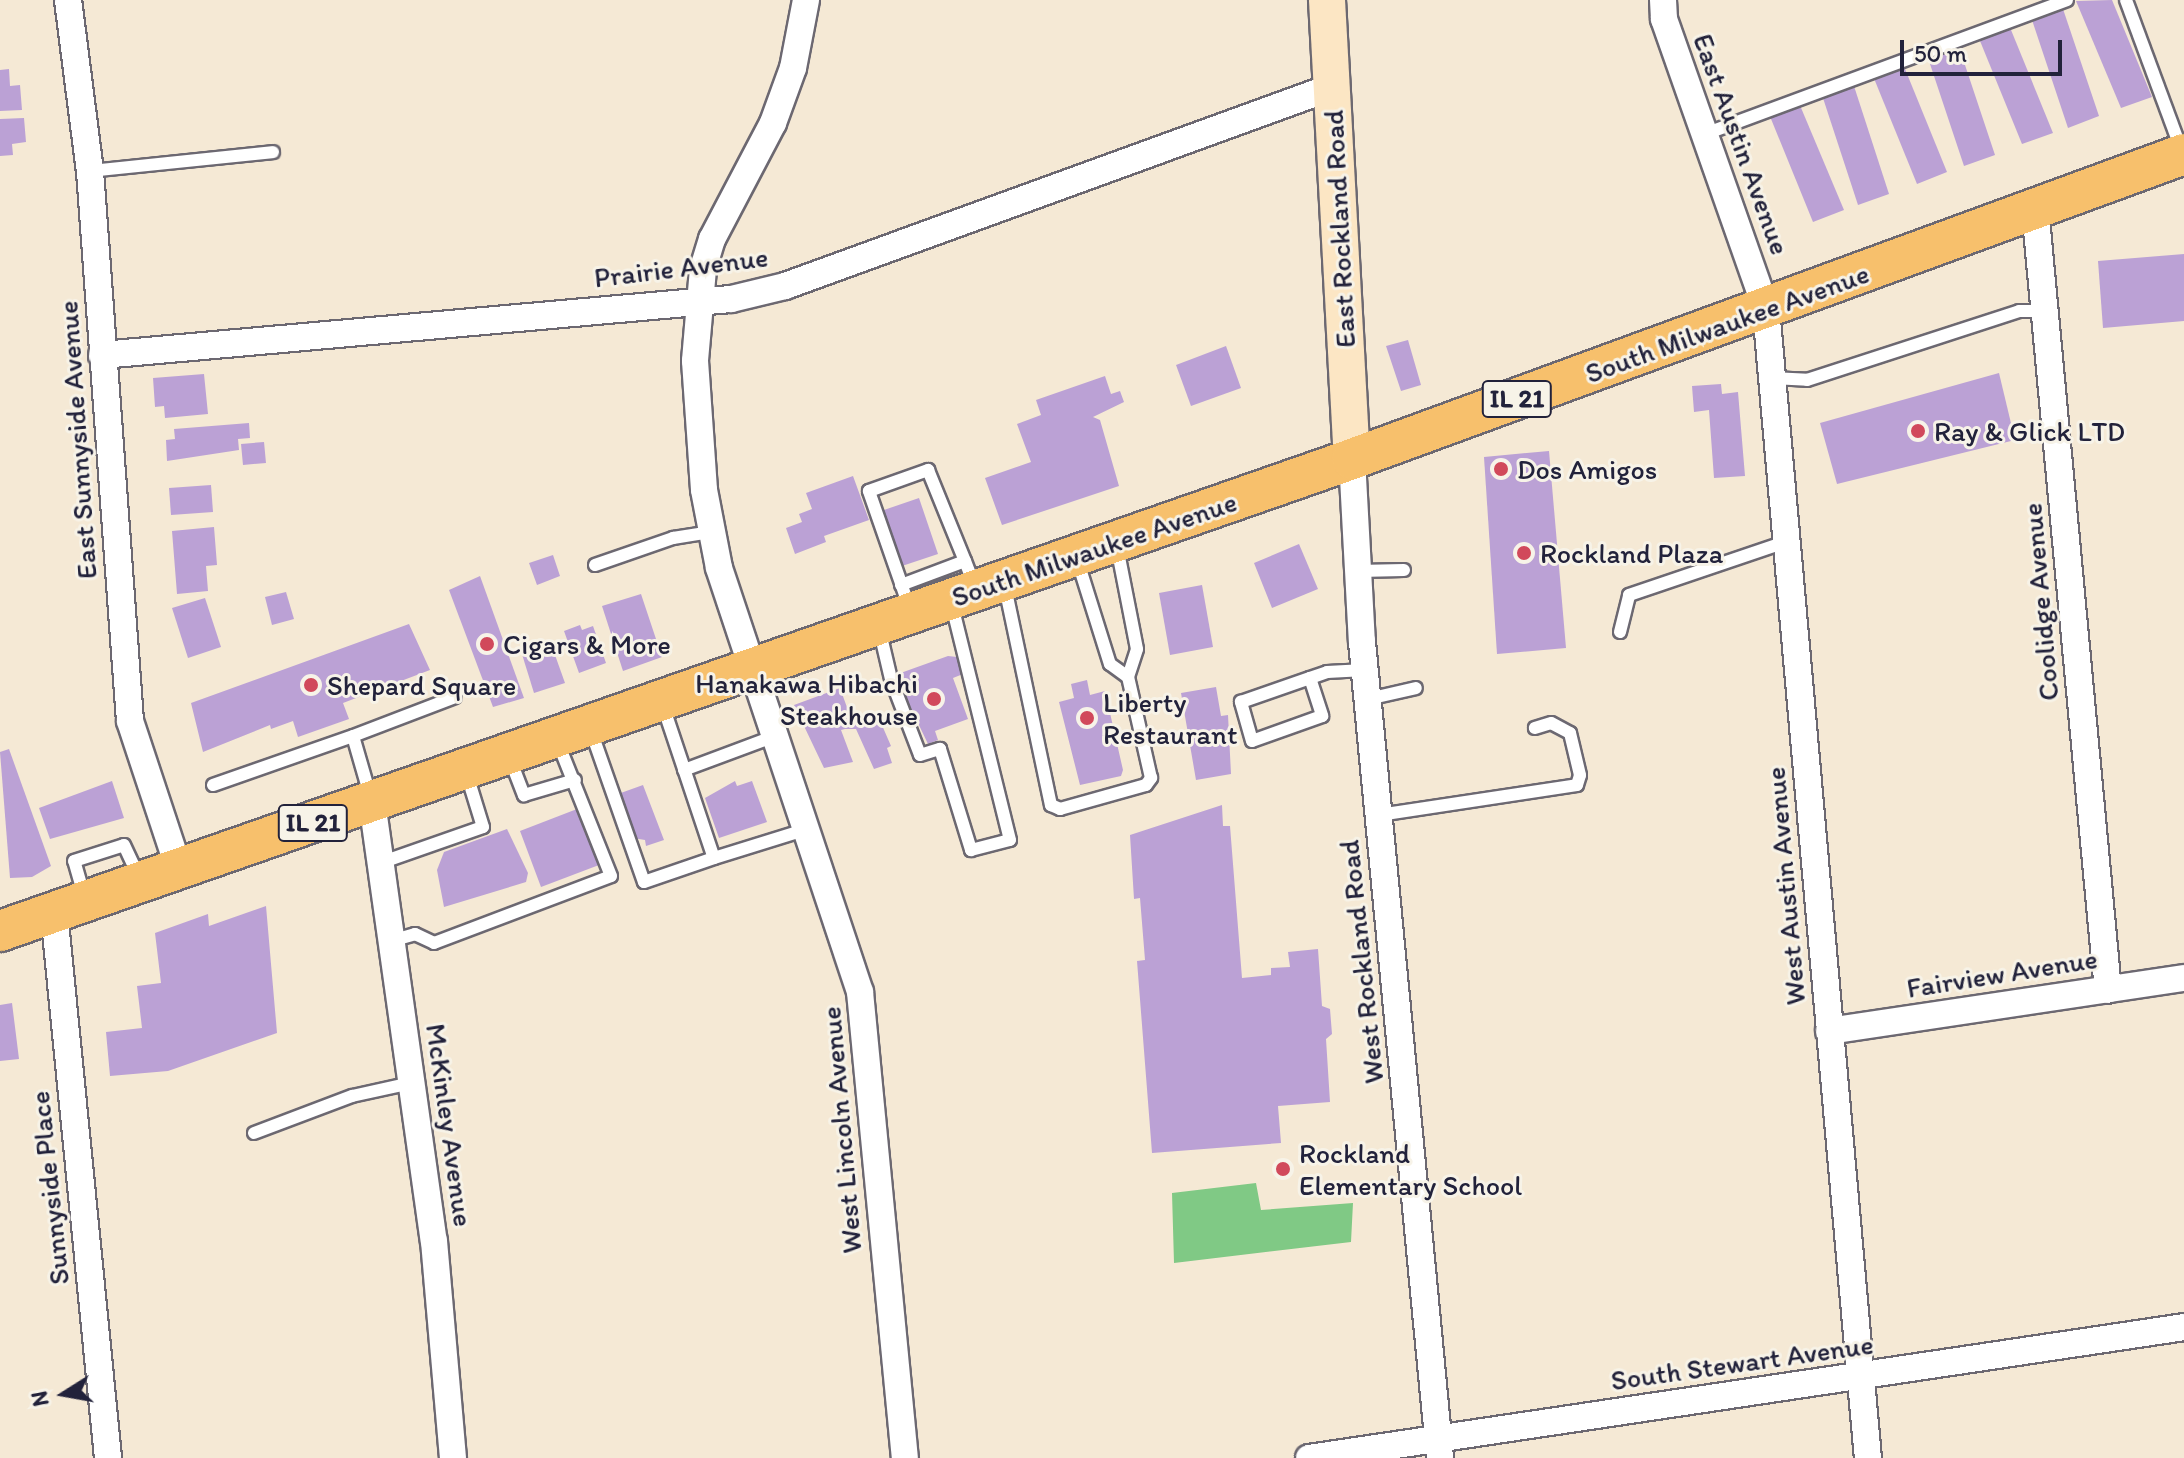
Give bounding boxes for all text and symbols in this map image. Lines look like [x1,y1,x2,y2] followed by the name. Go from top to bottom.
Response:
[1904,24,2066,74] scale bar
[1686,29,1798,259] street label: East Austin Avenue
[1914,39,1967,68] text: 50 m
[1316,110,1362,348] street label: East Rockland Road
[593,240,769,294] street label: Prairie Avenue
[1582,256,1872,390] street label: South Milwaukee Avenue
[51,301,103,579] street label: East Sunnyside Avenue
[1481,377,1553,421] road number: IL 21
[1934,414,2125,448] place label: Ray & Glick LTD
[1909,422,1927,440] marker: Ray & Glick LTD
[1517,452,1658,486] place label: Dos Amigos
[1492,460,1510,478] marker: Dos Amigos
[948,485,1240,613] street label: South Milwaukee Avenue
[2015,502,2065,702] street label: Coolidge Avenue
[1540,536,1722,570] place label: Rockland Plaza
[1515,544,1533,562] marker: Rockland Plaza
[503,627,671,661] place label: Cigars & More
[478,635,496,653] marker: Cigars & More
[696,666,918,732] place label: Hanakawa Hibachi Steakhouse
[327,668,515,702] place label: Shepard Square
[302,676,320,694] marker: Shepard Square
[1103,685,1237,751] place label: Liberty Restaurant
[925,690,943,708] marker: Hanakawa Hibachi Steakhouse
[1078,709,1096,727] marker: Liberty Restaurant
[1758,766,1812,1006] street label: West Austin Avenue
[277,801,349,845] road number: IL 21
[1332,839,1390,1085] street label: West Rockland Road
[1904,941,2100,1005] street label: Fairview Avenue
[813,1005,869,1255] street label: West Lincoln Avenue
[419,1022,481,1228] street label: McKinley Avenue
[22,1090,76,1286] street label: Sunnyside Place
[1299,1136,1522,1202] place label: Rockland Elementary School
[1274,1160,1292,1178] marker: Rockland Elementary School
[1609,1327,1875,1397] street label: South Stewart Avenue
[24,1354,104,1434] north arrow
[25,1389,55,1409] text: N

